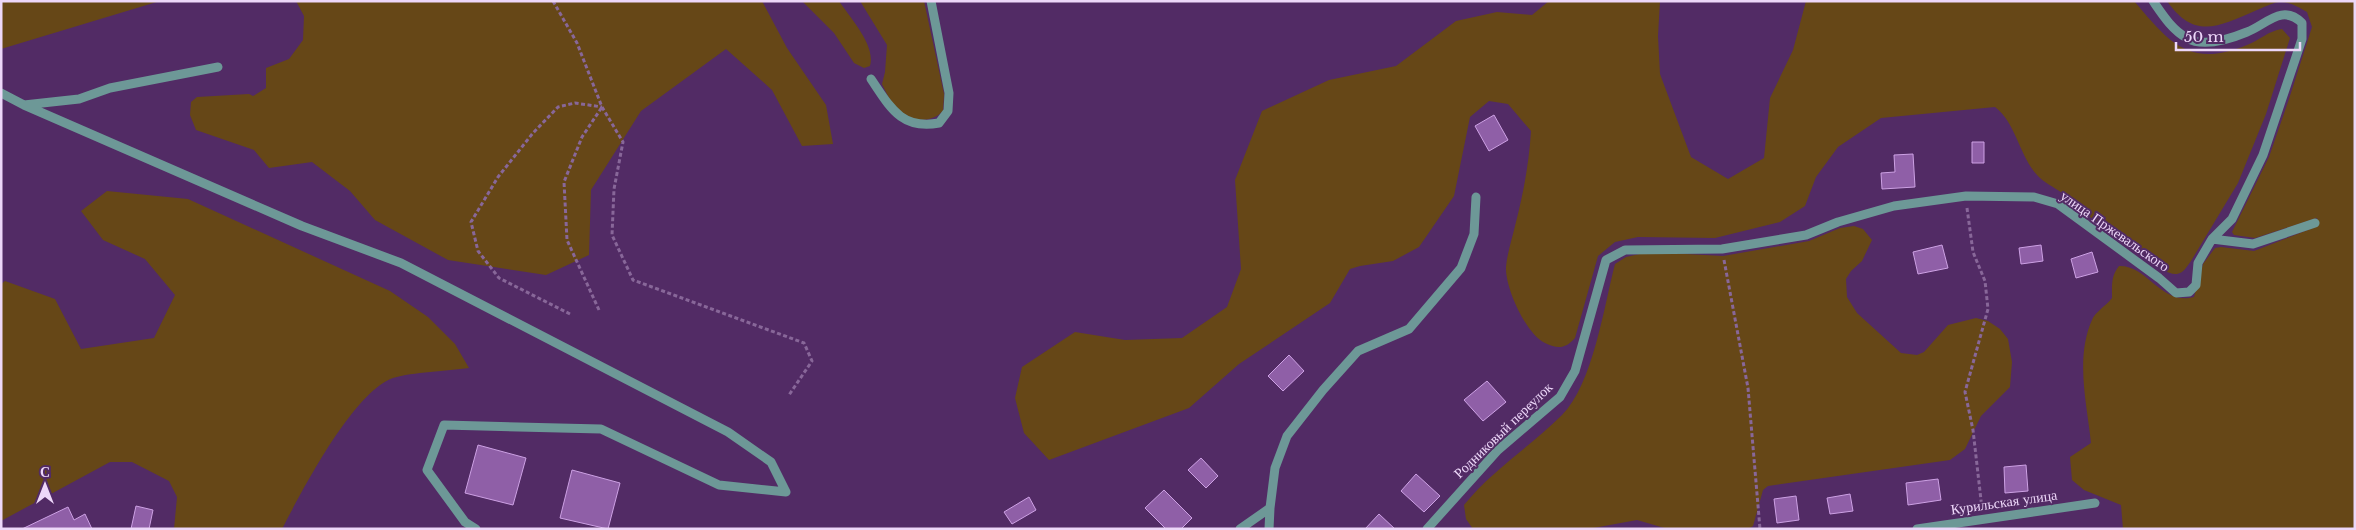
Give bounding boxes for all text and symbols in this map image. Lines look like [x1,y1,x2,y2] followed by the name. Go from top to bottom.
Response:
[2176,20,2300,52] scale bar
[2184,27,2224,46] text: 50 m
[2057,187,2173,275] street label: улица Пржевальского
[1450,378,1556,482] street label: Родниковый переулок
[20,460,70,510] north arrow
[40,463,50,481] text: С
[1950,486,2059,518] street label: Курильская улица

